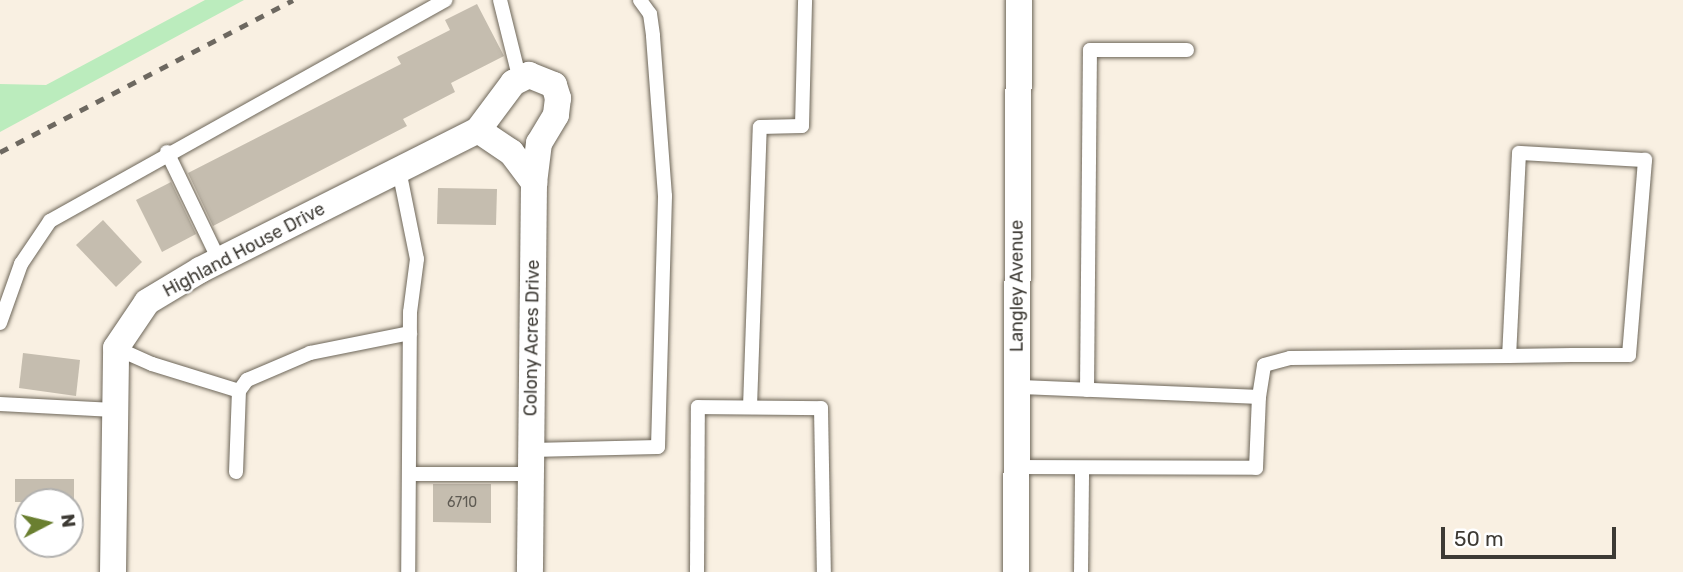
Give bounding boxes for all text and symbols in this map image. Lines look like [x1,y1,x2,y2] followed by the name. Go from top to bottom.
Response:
[159,198,329,302] street label: Highland House Drive
[1006,219,1028,353] street label: Langley Avenue
[520,259,544,417] street label: Colony Acres Drive
[14,488,84,558] north arrow
[447,495,477,511] house number: 6710
[56,512,81,529] text: N
[1445,512,1620,556] scale bar
[1454,526,1504,551] text: 50 m

